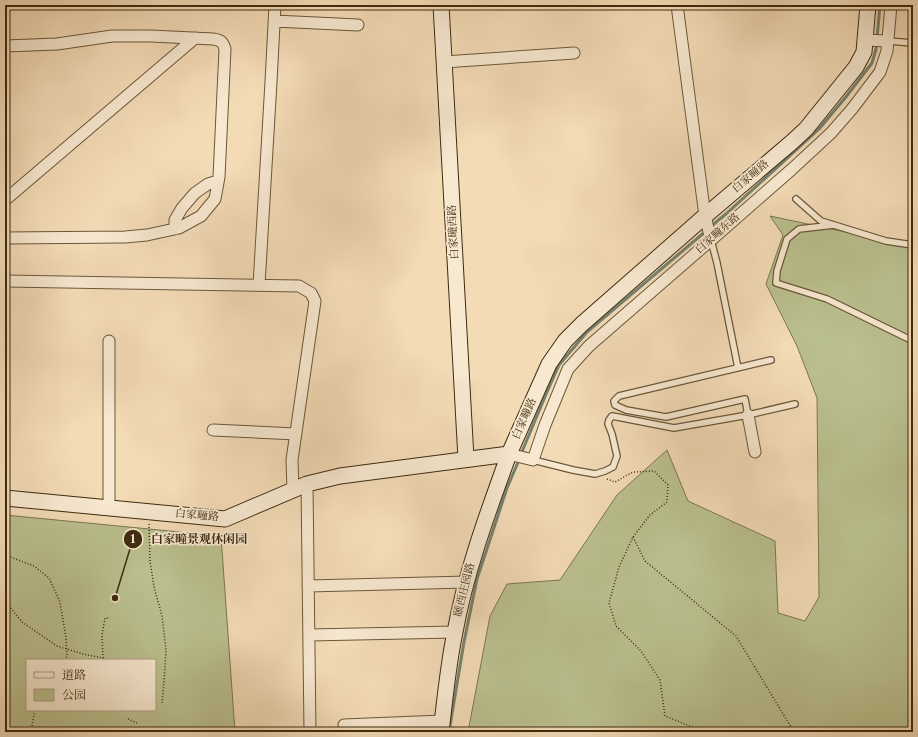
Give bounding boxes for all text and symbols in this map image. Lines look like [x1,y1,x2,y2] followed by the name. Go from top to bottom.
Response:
[729,157,771,195] street label: 白家疃路
[445,204,461,260] street label: 白家疃西路
[692,210,742,256] street label: 白家疃东路
[509,396,539,441] street label: 白家疃路
[175,507,220,523] street label: 白家疃路
[123,527,255,551] callout: 白家疃景观休闲园
[151,532,247,546] text: 白家疃景观休闲园
[130,534,136,546] text: 1
[451,562,477,618] street label: 颐西庄园路
[26,659,156,711] legend
[62,668,86,682] text: 道路
[62,689,86,702] text: 公园

